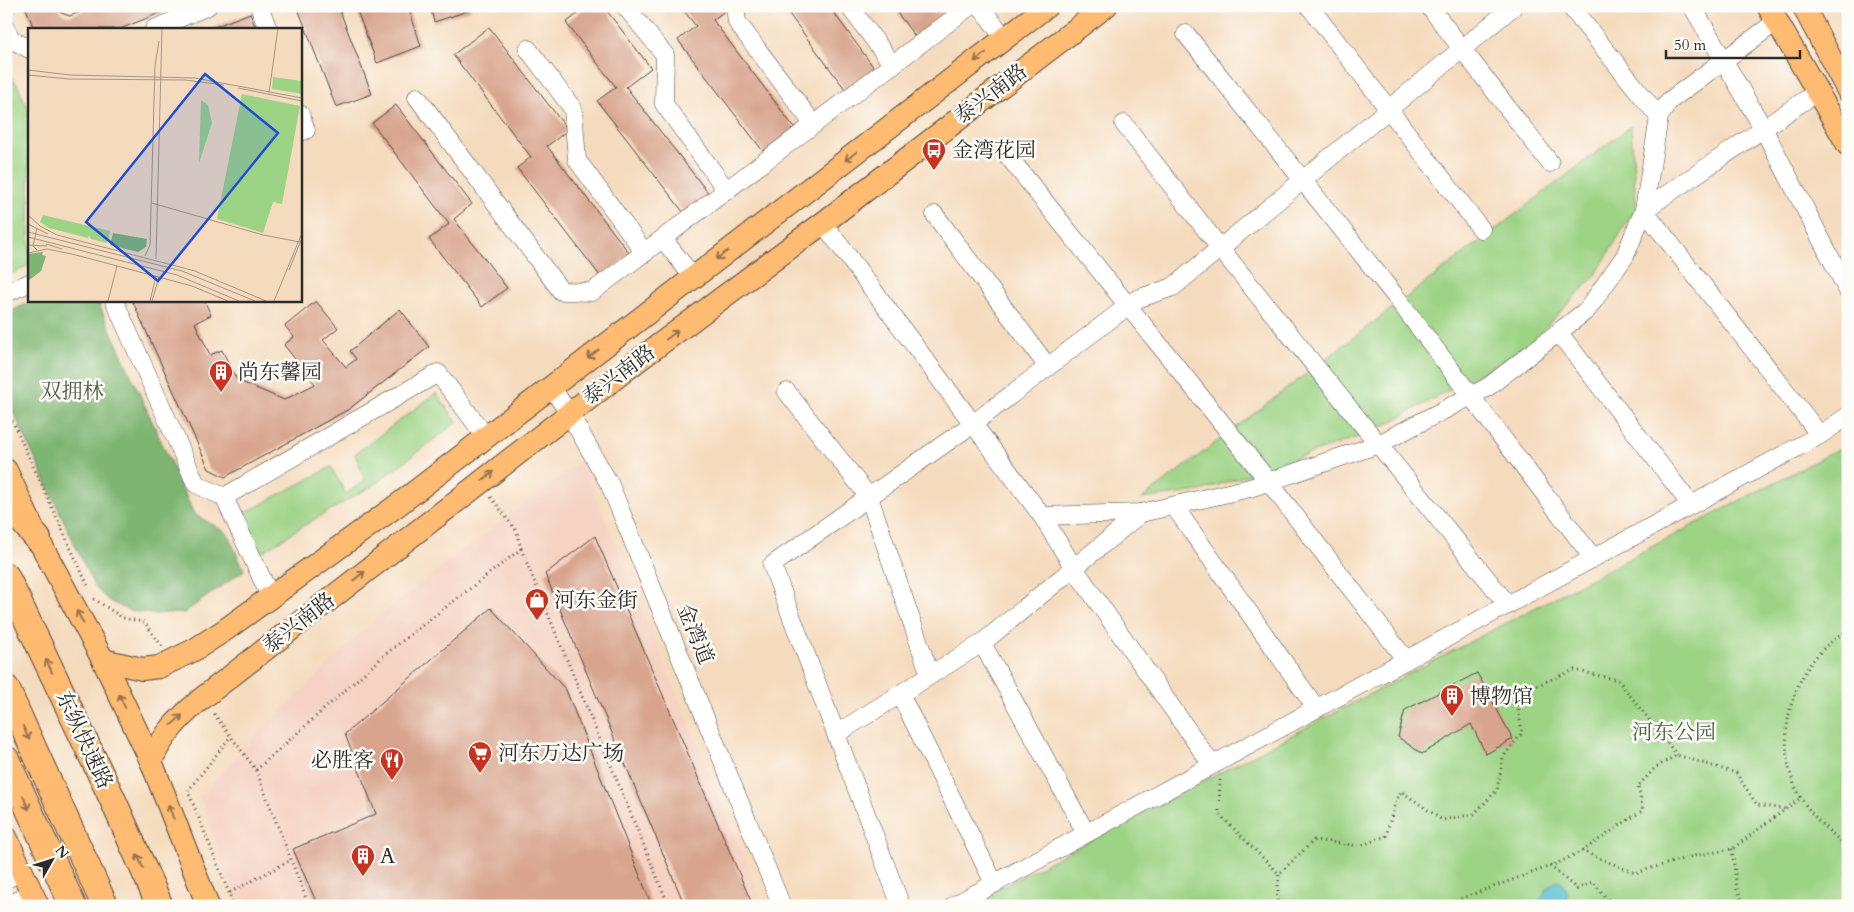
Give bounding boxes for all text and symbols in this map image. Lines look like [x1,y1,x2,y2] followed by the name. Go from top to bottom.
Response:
[28,28,301,301] inset map
[1666,28,1800,60] scale bar
[1674,35,1706,55] text: 50 m
[974,52,987,63] one-way arrow
[949,57,1033,131] street label: 泰兴南路
[952,136,1036,165] place label: 金湾花园
[921,137,947,171] bus stop icon: 金湾花园
[844,151,858,161] one-way arrow
[716,249,729,260] one-way arrow
[665,330,679,340] one-way arrow
[577,338,661,412] street label: 泰兴南路
[587,348,600,359] one-way arrow
[238,358,322,387] place label: 尚东馨园
[208,359,234,393] building icon: 尚东馨园
[41,377,104,406] park label: 双拥林
[481,471,494,482] one-way arrow
[353,571,366,582] one-way arrow
[257,586,341,660] street label: 泰兴南路
[554,586,638,615] place label: 河东金街
[524,587,550,621] shop icon: 河东金街
[670,599,720,669] street label: 金湾道
[75,610,84,625] one-way arrow
[44,659,53,674] one-way arrow
[1470,682,1533,711] place label: 博物馆
[1439,683,1465,717] building icon: 博物馆
[49,686,119,794] street label: 东纵快速路
[117,694,127,709] one-way arrow
[171,714,183,726] one-way arrow
[1632,718,1716,747] park label: 河东公园
[22,725,32,740] one-way arrow
[498,739,624,768] place label: 河东万达广场
[467,740,493,774] supermarket icon: 河东万达广场
[311,746,374,775] place label: 必胜客
[379,747,405,781] restaurant icon: 必胜客
[22,795,32,810] one-way arrow
[165,804,174,819] one-way arrow
[28,834,78,884] north arrow
[51,841,73,863] text: N
[380,842,395,871] place label: A
[350,843,376,877] building icon: A
[135,854,145,869] one-way arrow

